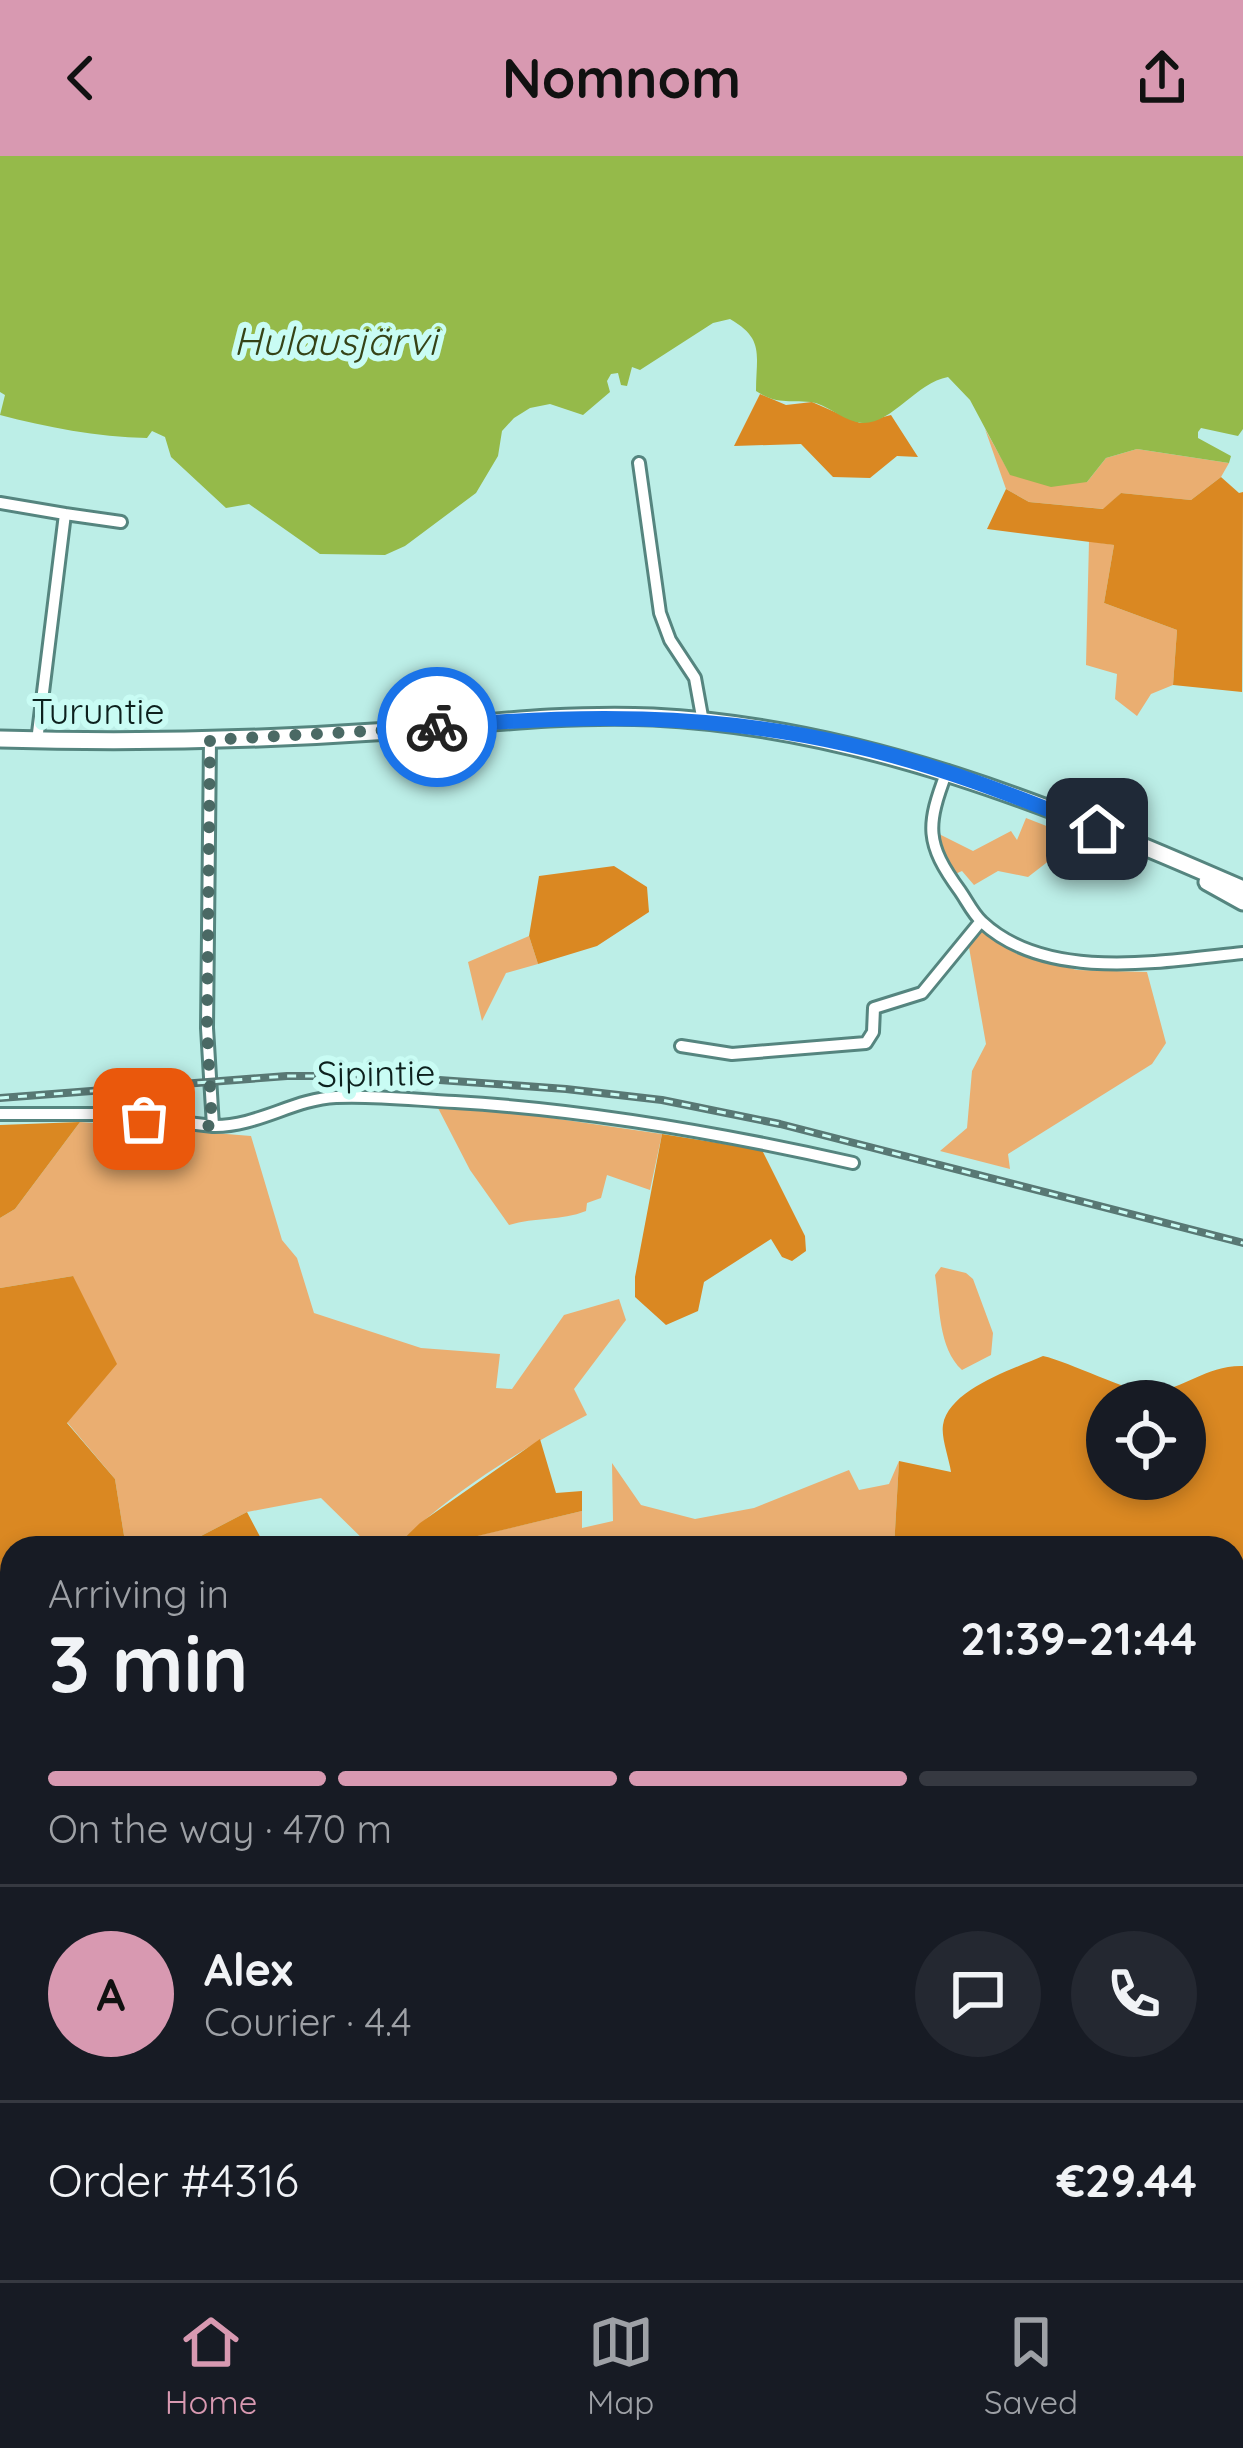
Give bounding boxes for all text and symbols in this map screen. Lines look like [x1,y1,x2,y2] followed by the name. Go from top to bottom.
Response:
[502,44,741,112] text: Nomnom
[48,45,114,111] icon: back
[1129,45,1195,111] icon: share
[233,316,441,365] water label: Hulausjärvi
[377,667,497,787] courier
[31,688,165,733] street label: Turuntie
[404,694,470,760] icon: bike
[1046,778,1148,880] pin
[1064,796,1130,862] icon: home
[316,1049,436,1096] street label: Sipintie
[93,1068,195,1170] pin
[111,1086,177,1152] icon: bag
[1086,1380,1206,1500] map controls
[1086,1380,1206,1500] button: locate
[48,1569,229,1618] text: Arriving in
[960,1610,1197,1666] text: 21:39–21:44
[48,1614,249,1712] text: 3 min
[48,1804,392,1853] text: On the way · 470 m
[915,1931,1041,2057] button: chat
[1071,1931,1197,2057] button: phone
[204,1941,293,1997] text: Alex
[97,1966,125,2022] text: A
[204,1997,412,2046] text: Courier · 4.4
[48,2152,299,2208] text: Order #4316
[1057,2152,1197,2208] text: €29.44
[165,2309,257,2422] tab: Home
[587,2309,654,2422] tab: Map
[984,2309,1078,2422] tab: Saved

